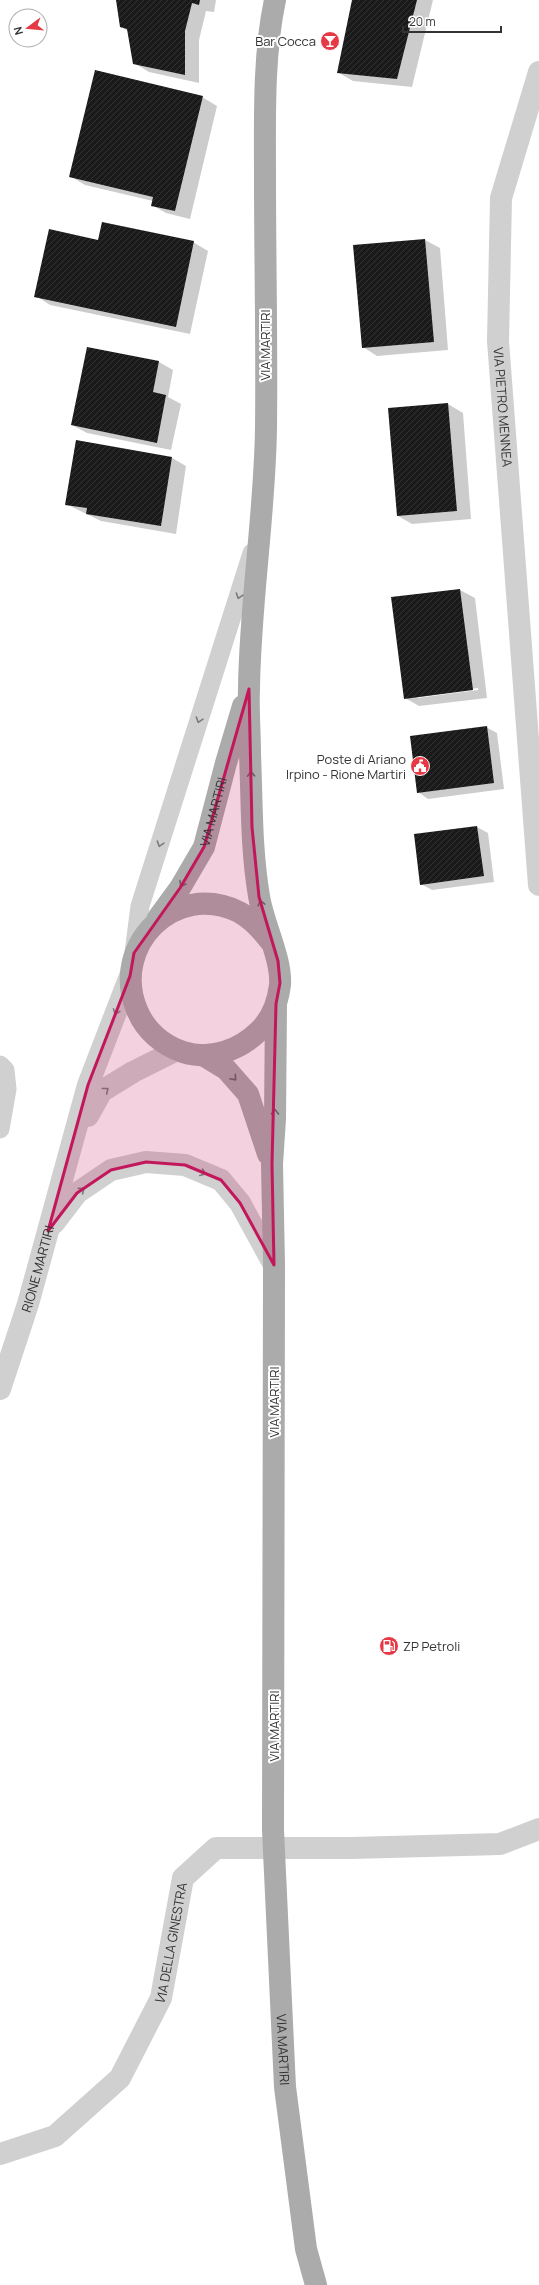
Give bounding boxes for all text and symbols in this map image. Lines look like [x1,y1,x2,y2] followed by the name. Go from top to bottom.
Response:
[8,8,48,48] north arrow
[403,8,501,34] scale bar
[409,13,436,30] text: 20 m
[10,25,26,37] text: N
[319,30,341,52] bar icon: Bar Cocca
[255,32,316,50] place label: Bar Cocca
[256,309,274,381] street label: VIA MARTIRI
[490,347,516,468] street label: VIA PIETRO MENNEA
[235,593,244,600] one-way arrow
[195,717,204,724] one-way arrow
[286,750,406,783] place label: Poste di Ariano Irpino - Rione Martiri
[409,755,431,777] public building icon: Poste di Ariano Irpino - Rione Martiri
[247,771,255,777] one-way arrow
[195,775,231,849] street label: VIA MARTIRI
[156,841,165,848] one-way arrow
[180,880,187,887] one-way arrow
[257,900,265,906] one-way arrow
[112,1009,120,1016] one-way arrow
[229,1074,236,1081] one-way arrow
[101,1088,108,1095] one-way arrow
[271,1109,279,1115] one-way arrow
[199,1168,206,1176] one-way arrow
[77,1188,84,1195] one-way arrow
[17,1223,58,1314] street label: RIONE MARTIRI
[265,1366,283,1438] street label: VIA MARTIRI
[378,1635,400,1657] fuel station icon: ZP Petroli
[403,1637,460,1655] place label: ZP Petroli
[265,1690,283,1762] street label: VIA MARTIRI
[151,1881,191,2007] street label: VIA DELLA GINESTRA
[273,2014,294,2086] street label: VIA MARTIRI

